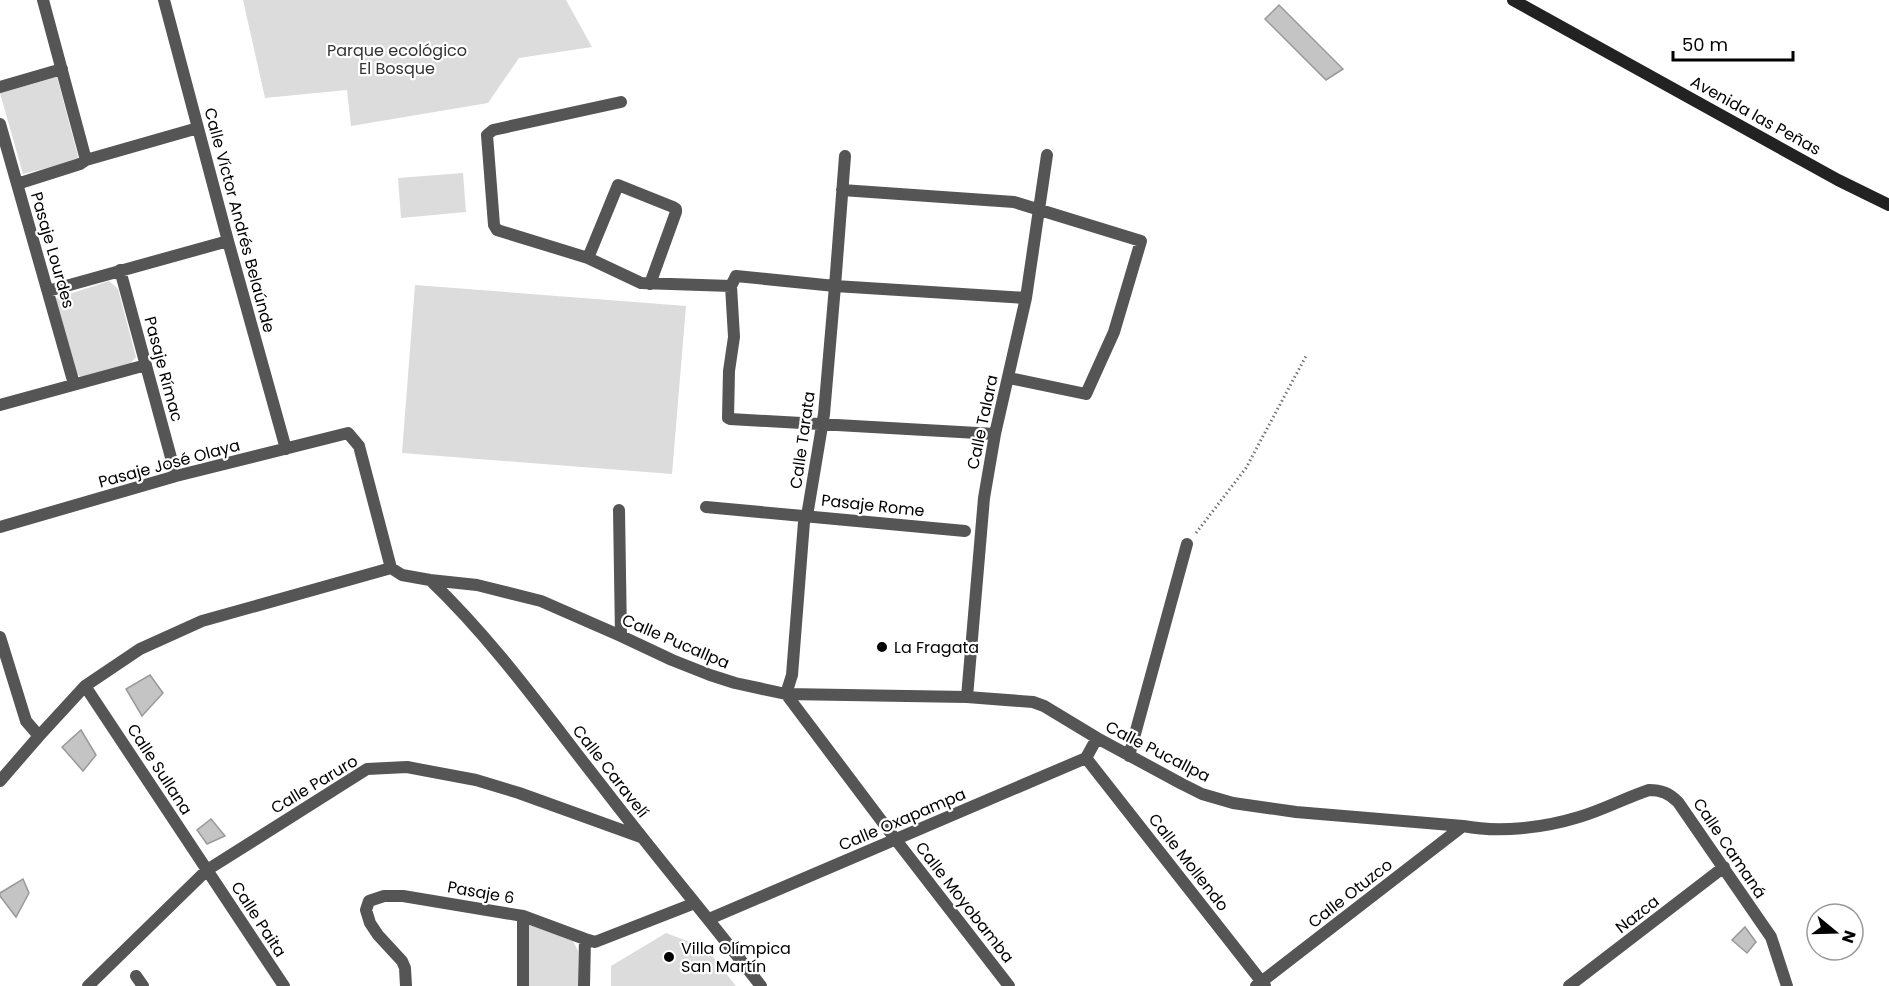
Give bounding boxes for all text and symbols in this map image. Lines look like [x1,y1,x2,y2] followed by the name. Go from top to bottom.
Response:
[1673,24,1793,62] scale bar
[1682,32,1728,57] text: 50 m
[327,39,467,80] park label: Parque ecológico El Bosque
[1686,70,1825,161] street label: Avenida las Peñas
[198,105,281,335] street label: Calle Víctor Andrés Belaúnde
[25,189,80,311] street label: Pasaje Lourdes
[138,314,189,425] street label: Pasaje Rímac
[961,373,1004,472] street label: Calle Talara
[784,390,821,490] street label: Calle Tarata
[96,434,243,493] street label: Pasaje José Olaya
[820,489,926,522] street label: Pasaje Rome
[618,608,733,674] street label: Calle Pucallpa
[894,636,979,659] place label: La Fragata
[875,640,889,654] marker: La Fragata
[1101,715,1214,788] street label: Calle Pucallpa
[121,719,198,819] street label: Calle Sullana
[567,720,654,823] street label: Calle Caravelí
[266,749,362,819] street label: Calle Paruro
[835,782,969,857] street label: Calle Oxapampa
[1687,793,1772,903] street label: Calle Camaná
[1143,809,1234,916] street label: Calle Mollendo
[910,837,1019,968] street label: Calle Moyobamba
[1303,853,1397,934] street label: Calle Otuzco
[446,875,516,910] street label: Pasaje 6
[226,877,292,962] street label: Calle Paita
[1611,890,1664,939] street label: Nazca
[1805,902,1865,962] north arrow
[1836,927,1862,946] text: N
[681,937,791,978] place label: Villa Olímpica San Martín
[662,950,676,964] marker: Villa Olímpica San Martín

